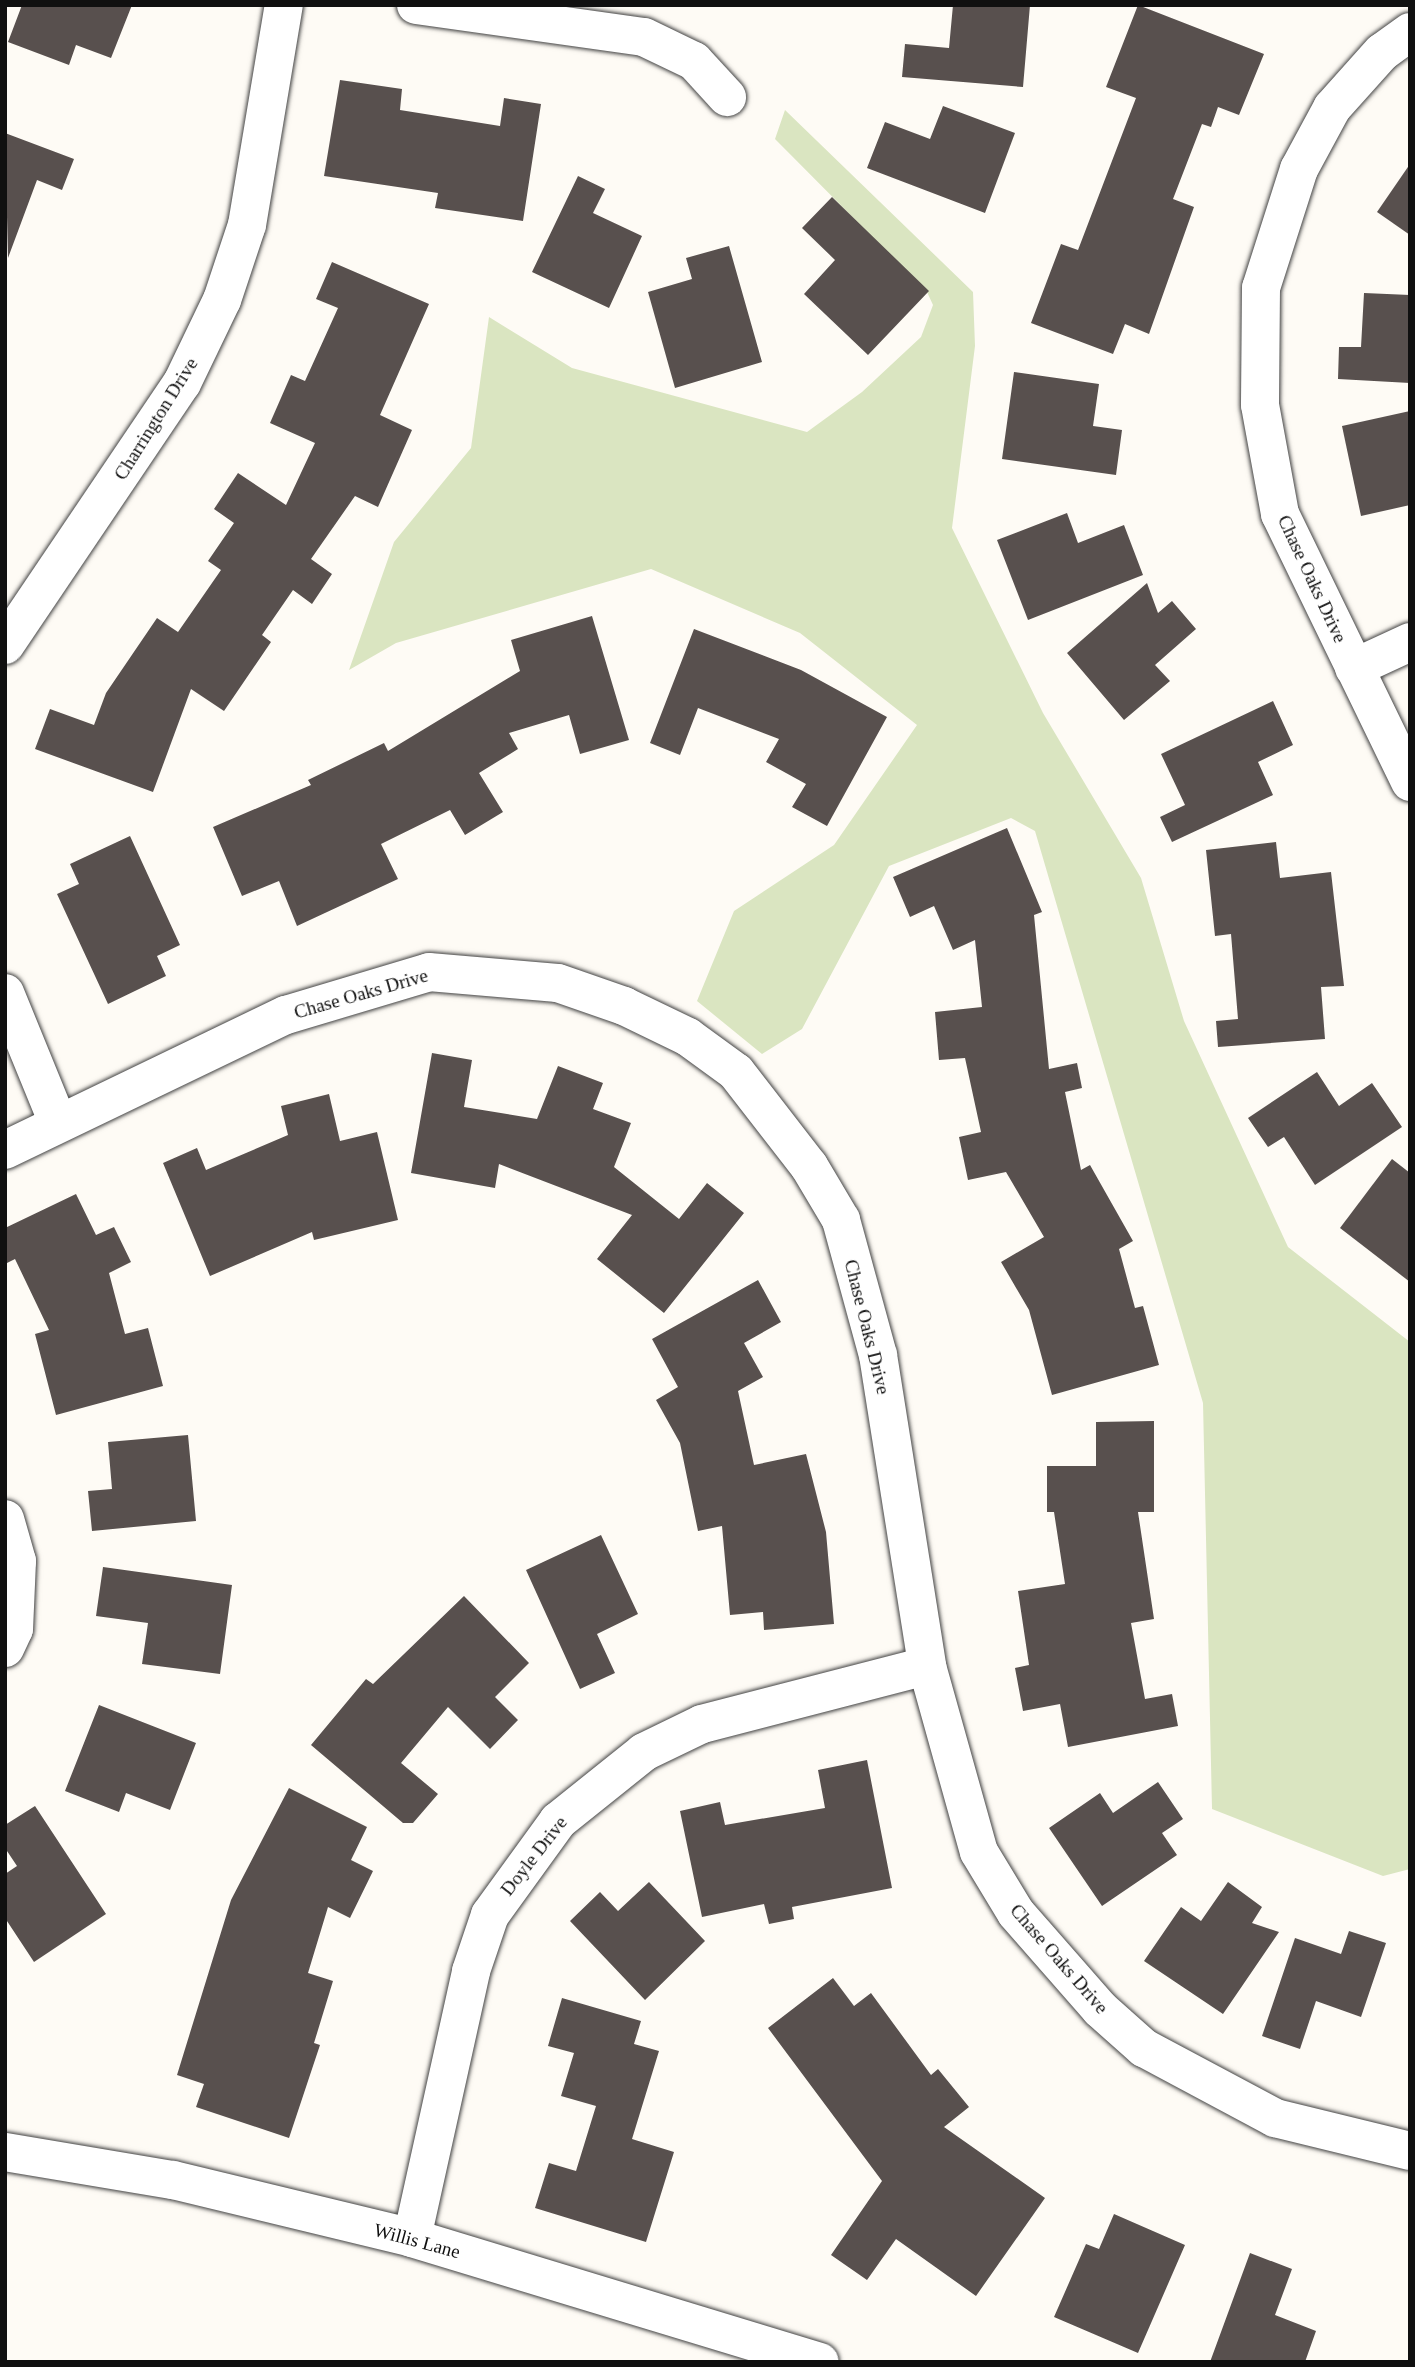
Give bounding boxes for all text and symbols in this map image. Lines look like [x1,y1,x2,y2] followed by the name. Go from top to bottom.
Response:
[109,354,203,484] street label: Charrington Drive
[1272,512,1352,646] street label: Chase Oaks Drive
[291,964,431,1024] street label: Chase Oaks Drive
[839,1257,895,1397] street label: Chase Oaks Drive
[496,1812,572,1900] street label: Doyle Drive
[1005,1899,1113,2019] street label: Chase Oaks Drive
[371,2219,463,2263] street label: Willis Lane

